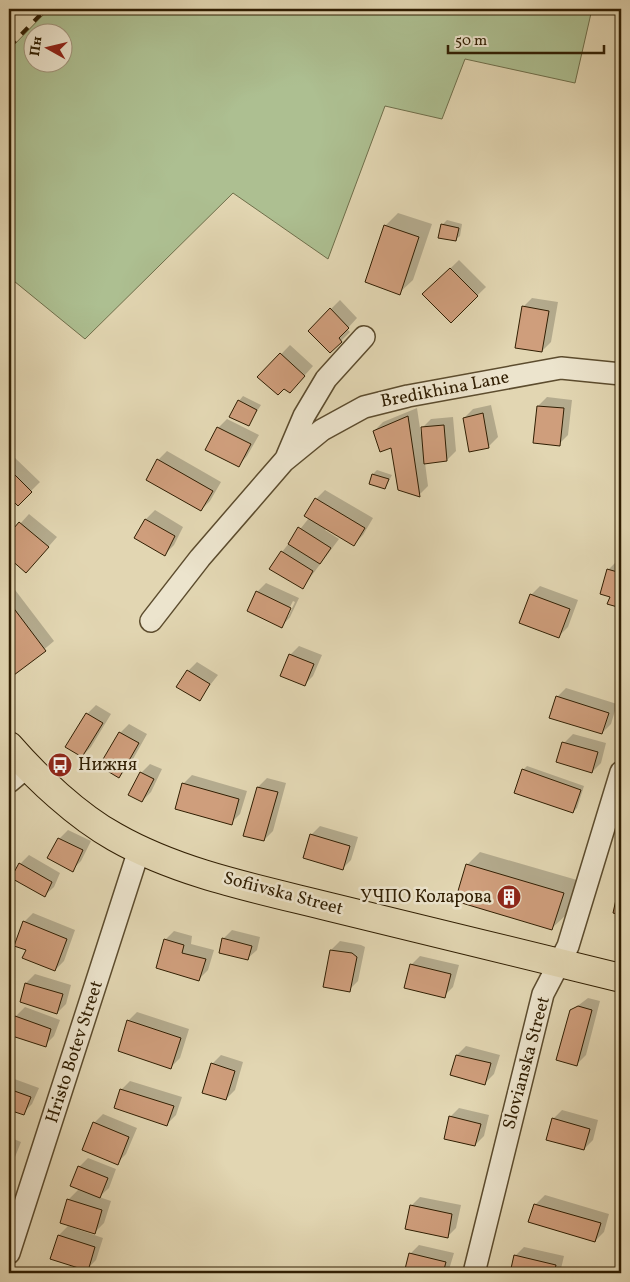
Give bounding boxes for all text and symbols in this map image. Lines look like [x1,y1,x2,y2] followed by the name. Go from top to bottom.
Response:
[22,22,72,72] north arrow
[448,22,604,54] scale bar
[455,31,487,52] text: 50 m
[26,35,47,58] text: Пн
[379,365,511,415] street label: Bredikhina Lane
[47,752,73,778] bus stop icon: Нижня
[78,753,137,778] place label: Нижня
[220,866,346,922] street label: Sofiivska Street
[496,884,522,910] building icon: УЧПО Коларова
[360,885,492,910] place label: УЧПО Коларова
[40,977,110,1127] street label: Hristo Botev Street
[497,994,557,1132] street label: Slovianska Street

